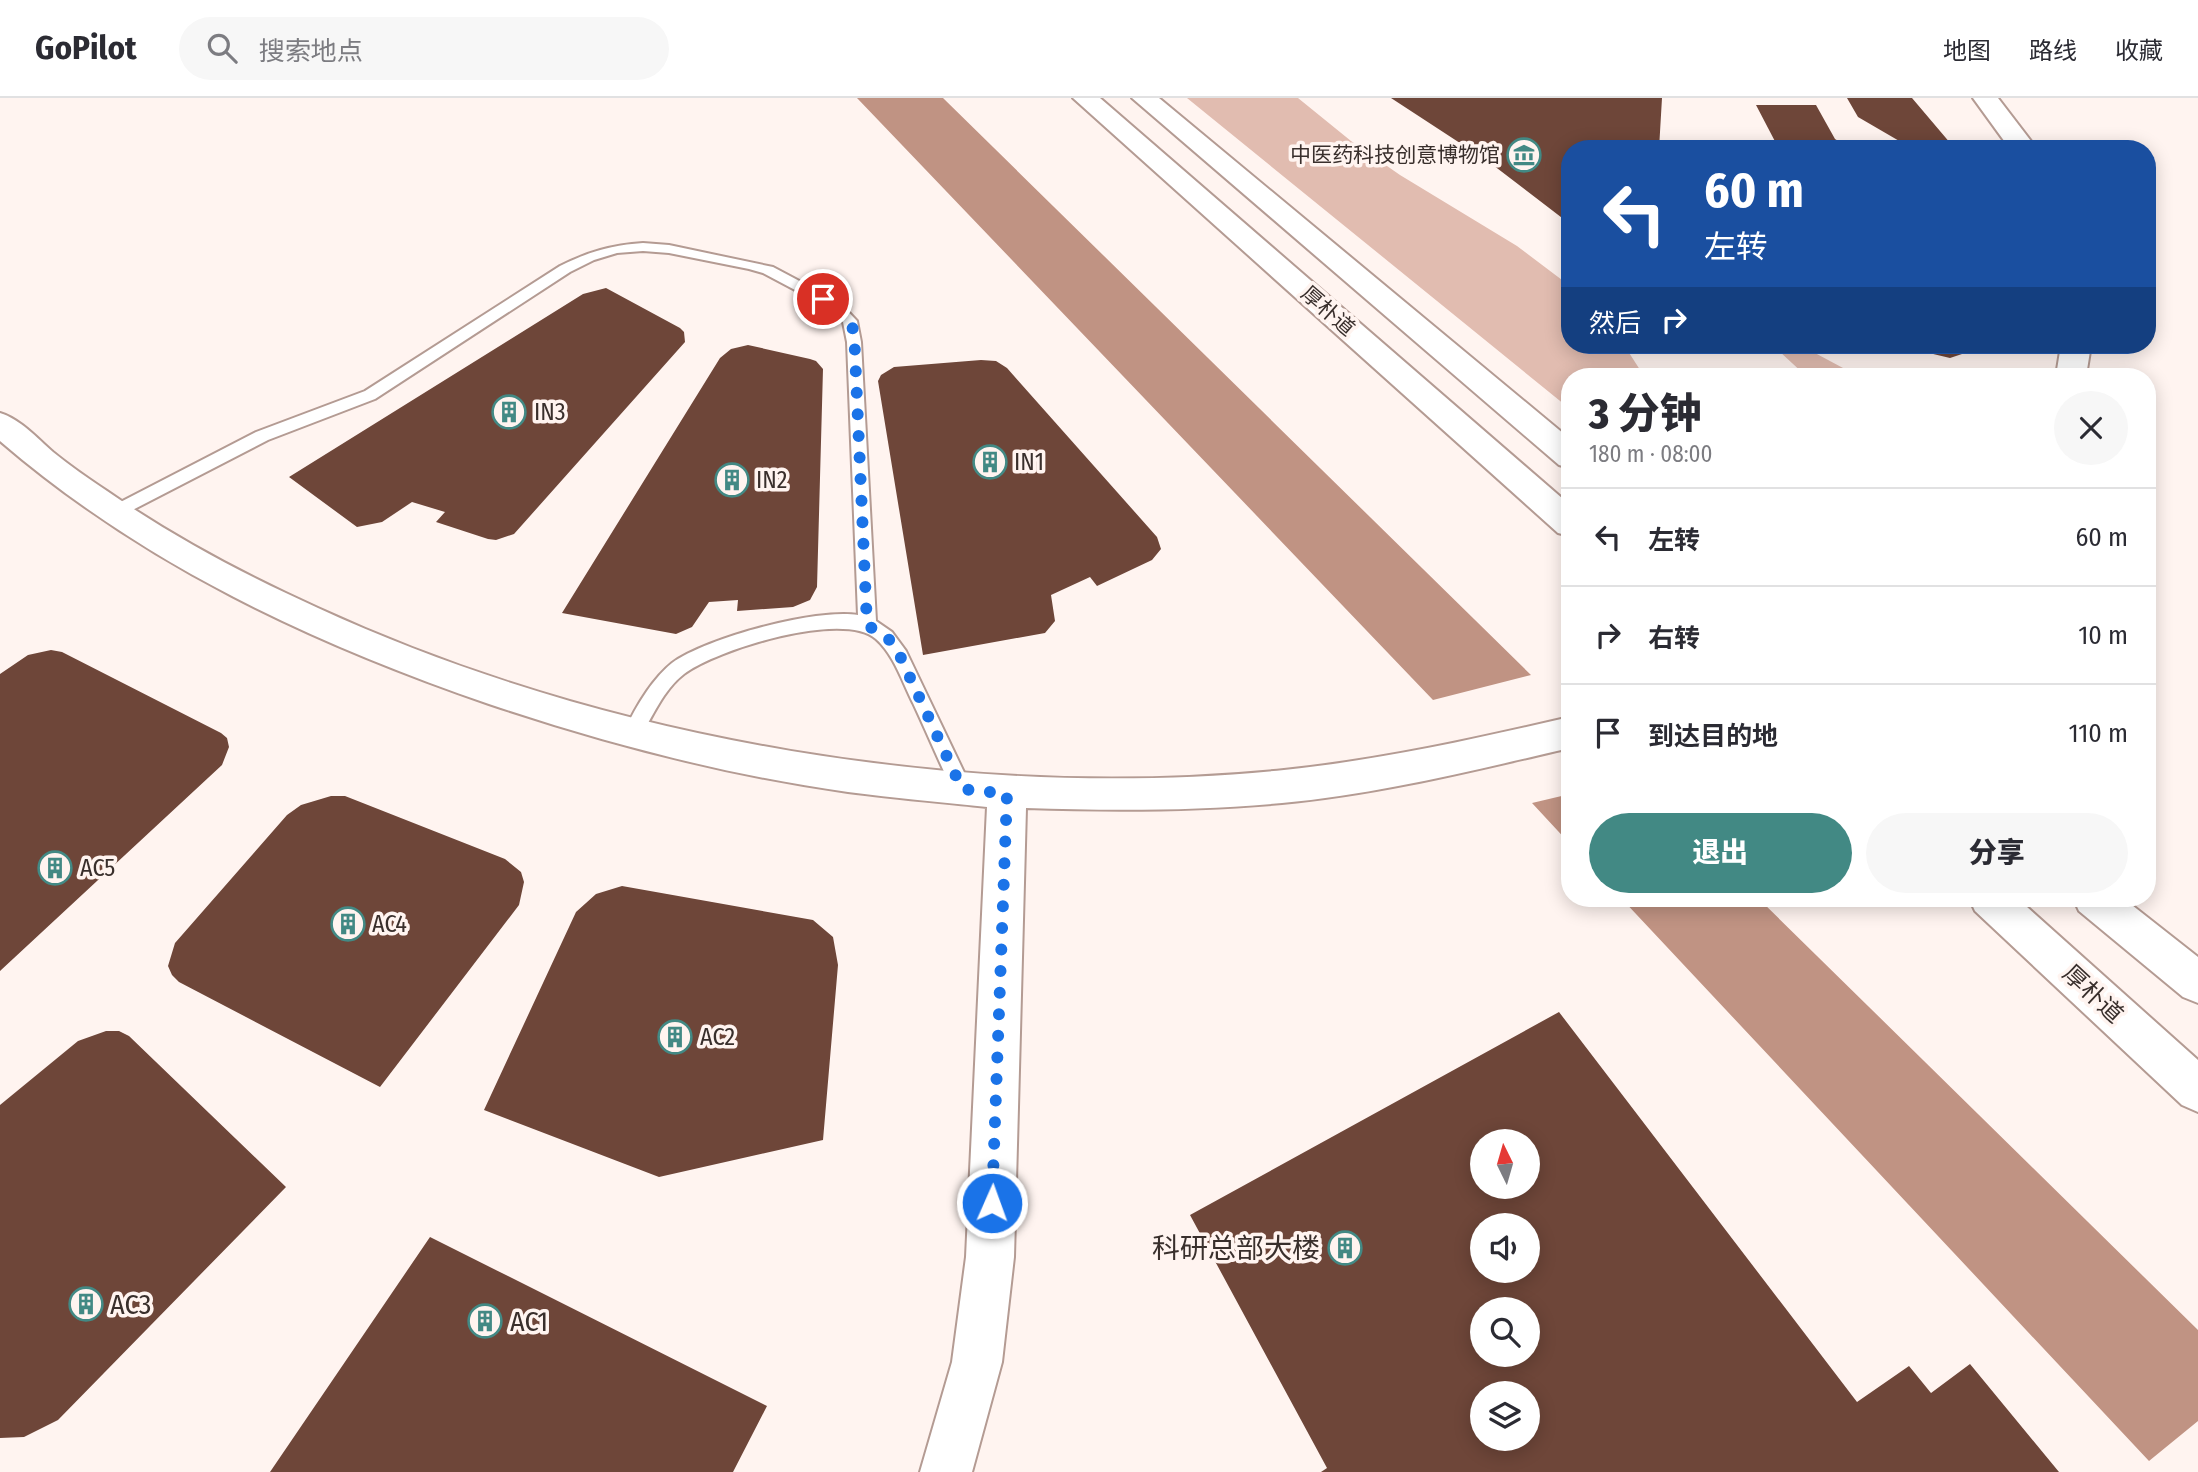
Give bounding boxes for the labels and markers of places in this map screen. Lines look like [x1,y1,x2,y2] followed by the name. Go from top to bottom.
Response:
[1505,136,1543,174] museum icon: 中医药科技创意博物馆
[1290,142,1500,168] place label: 中医药科技创意博物馆
[793,269,853,329] pin
[490,393,528,431] building icon: IN3
[534,398,566,426] place label: IN3
[971,443,1009,481] building icon: IN1
[1014,448,1044,476] place label: IN1
[713,461,751,499] building icon: IN2
[756,466,787,494] place label: IN2
[36,849,74,887] building icon: AC5
[80,854,115,882] place label: AC5
[329,905,367,943] building icon: AC4
[372,910,407,938] place label: AC4
[656,1018,694,1056] building icon: AC2
[700,1023,735,1051] place label: AC2
[1326,1229,1364,1267] building icon: 科研总部大楼
[1152,1232,1320,1265] place label: 科研总部大楼
[67,1285,105,1323] building icon: AC3
[110,1288,151,1321] place label: AC3
[466,1302,504,1340] building icon: AC1
[510,1305,548,1338] place label: AC1

